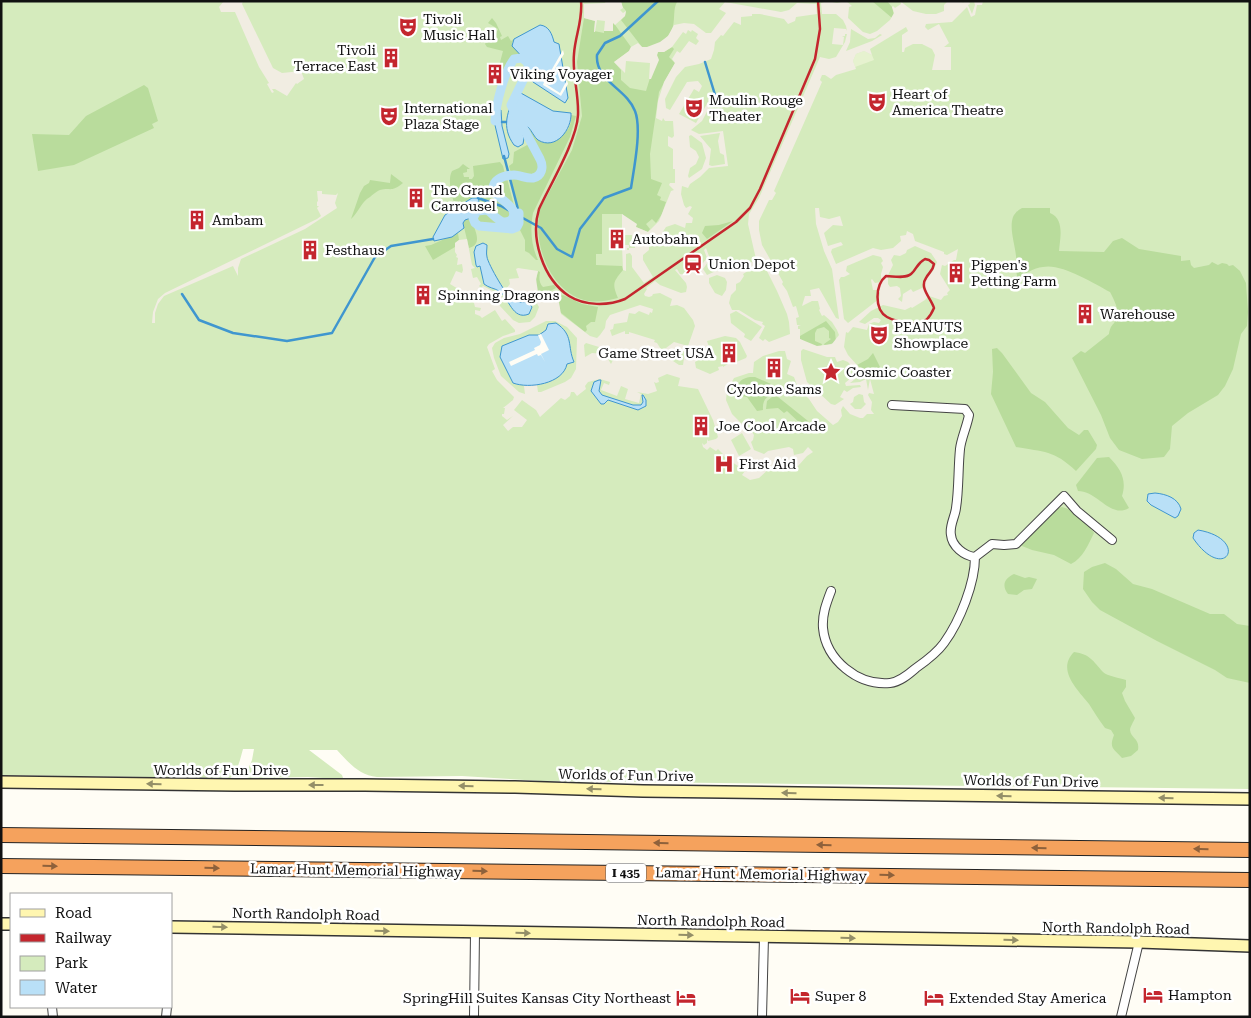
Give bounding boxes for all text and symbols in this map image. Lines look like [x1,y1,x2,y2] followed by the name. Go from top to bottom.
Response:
[423,11,496,43] place label: Tivoli Music Hall
[397,16,419,38] theatre icon: Tivoli Music Hall
[293,42,377,74] place label: Tivoli Terrace East
[380,47,402,69] building icon: Tivoli Terrace East
[484,63,506,85] building icon: Viking Voyager
[510,66,612,82] place label: Viking Voyager
[892,86,1004,118] place label: Heart of America Theatre
[866,91,888,113] theatre icon: Heart of America Theatre
[709,92,803,124] place label: Moulin Rouge Theater
[683,97,705,119] theatre icon: Moulin Rouge Theater
[404,100,493,132] place label: International Plaza Stage
[378,105,400,127] theatre icon: International Plaza Stage
[431,182,503,214] place label: The Grand Carrousel
[405,187,427,209] building icon: The Grand Carrousel
[186,209,208,231] building icon: Ambam
[212,212,264,228] place label: Ambam
[606,228,628,250] building icon: Autobahn
[632,231,699,247] place label: Autobahn
[299,239,321,261] building icon: Festhaus
[325,242,385,258] place label: Festhaus
[682,253,704,275] station icon: Union Depot
[708,256,795,272] place label: Union Depot
[971,257,1057,289] place label: Pigpen's Petting Farm
[945,262,967,284] building icon: Pigpen's Petting Farm
[412,284,434,306] building icon: Spinning Dragons
[438,287,560,303] place label: Spinning Dragons
[1074,303,1096,325] building icon: Warehouse
[1100,306,1175,322] place label: Warehouse
[894,319,969,351] place label: PEANUTS Showplace
[868,324,890,346] theatre icon: PEANUTS Showplace
[718,342,740,364] building icon: Game Street USA
[598,345,714,361] place label: Game Street USA
[763,357,785,379] building icon: Cyclone Sams
[820,361,842,383] place icon: Cosmic Coaster
[846,364,952,380] place label: Cosmic Coaster
[727,381,822,397] place label: Cyclone Sams
[690,415,712,437] building icon: Joe Cool Arcade
[716,418,826,434] place label: Joe Cool Arcade
[713,453,735,475] hospital icon: First Aid
[739,456,796,472] place label: First Aid
[153,762,289,778] street label: Worlds of Fun Drive
[558,766,694,784] street label: Worlds of Fun Drive
[963,772,1099,790] street label: Worlds of Fun Drive
[146,780,162,788] one-way arrow
[308,781,324,789] one-way arrow
[458,782,474,790] one-way arrow
[586,785,602,793] one-way arrow
[780,789,796,797] one-way arrow
[995,792,1011,800] one-way arrow
[1158,794,1174,802] one-way arrow
[653,839,669,847] one-way arrow
[815,841,831,849] one-way arrow
[1030,843,1046,851] one-way arrow
[1193,845,1209,853] one-way arrow
[250,860,463,880] street label: Lamar Hunt Memorial Highway
[42,862,58,870] one-way arrow
[205,864,221,872] one-way arrow
[606,864,646,882] road number: I 435
[655,864,868,884] street label: Lamar Hunt Memorial Highway
[472,867,488,875] one-way arrow
[880,872,896,880] one-way arrow
[10,893,172,1008] legend
[55,904,92,922] text: Road
[232,905,380,923] street label: North Randolph Road
[637,912,785,930] street label: North Randolph Road
[1042,919,1190,937] street label: North Randolph Road
[212,924,228,932] one-way arrow
[375,927,391,935] one-way arrow
[55,929,112,947] text: Railway
[516,929,532,937] one-way arrow
[678,932,694,940] one-way arrow
[841,934,857,942] one-way arrow
[1003,936,1019,944] one-way arrow
[55,954,89,972] text: Park
[55,979,97,997] text: Water
[1142,984,1164,1006] hotel icon: Hampton
[789,985,811,1007] hotel icon: Super 8
[675,987,697,1009] hotel icon: SpringHill Suites Kansas City Northeast
[923,987,945,1009] hotel icon: Extended Stay America
[1168,987,1232,1003] place label: Hampton
[815,988,867,1004] place label: Super 8
[403,990,671,1006] place label: SpringHill Suites Kansas City Northeast
[949,990,1107,1006] place label: Extended Stay America

